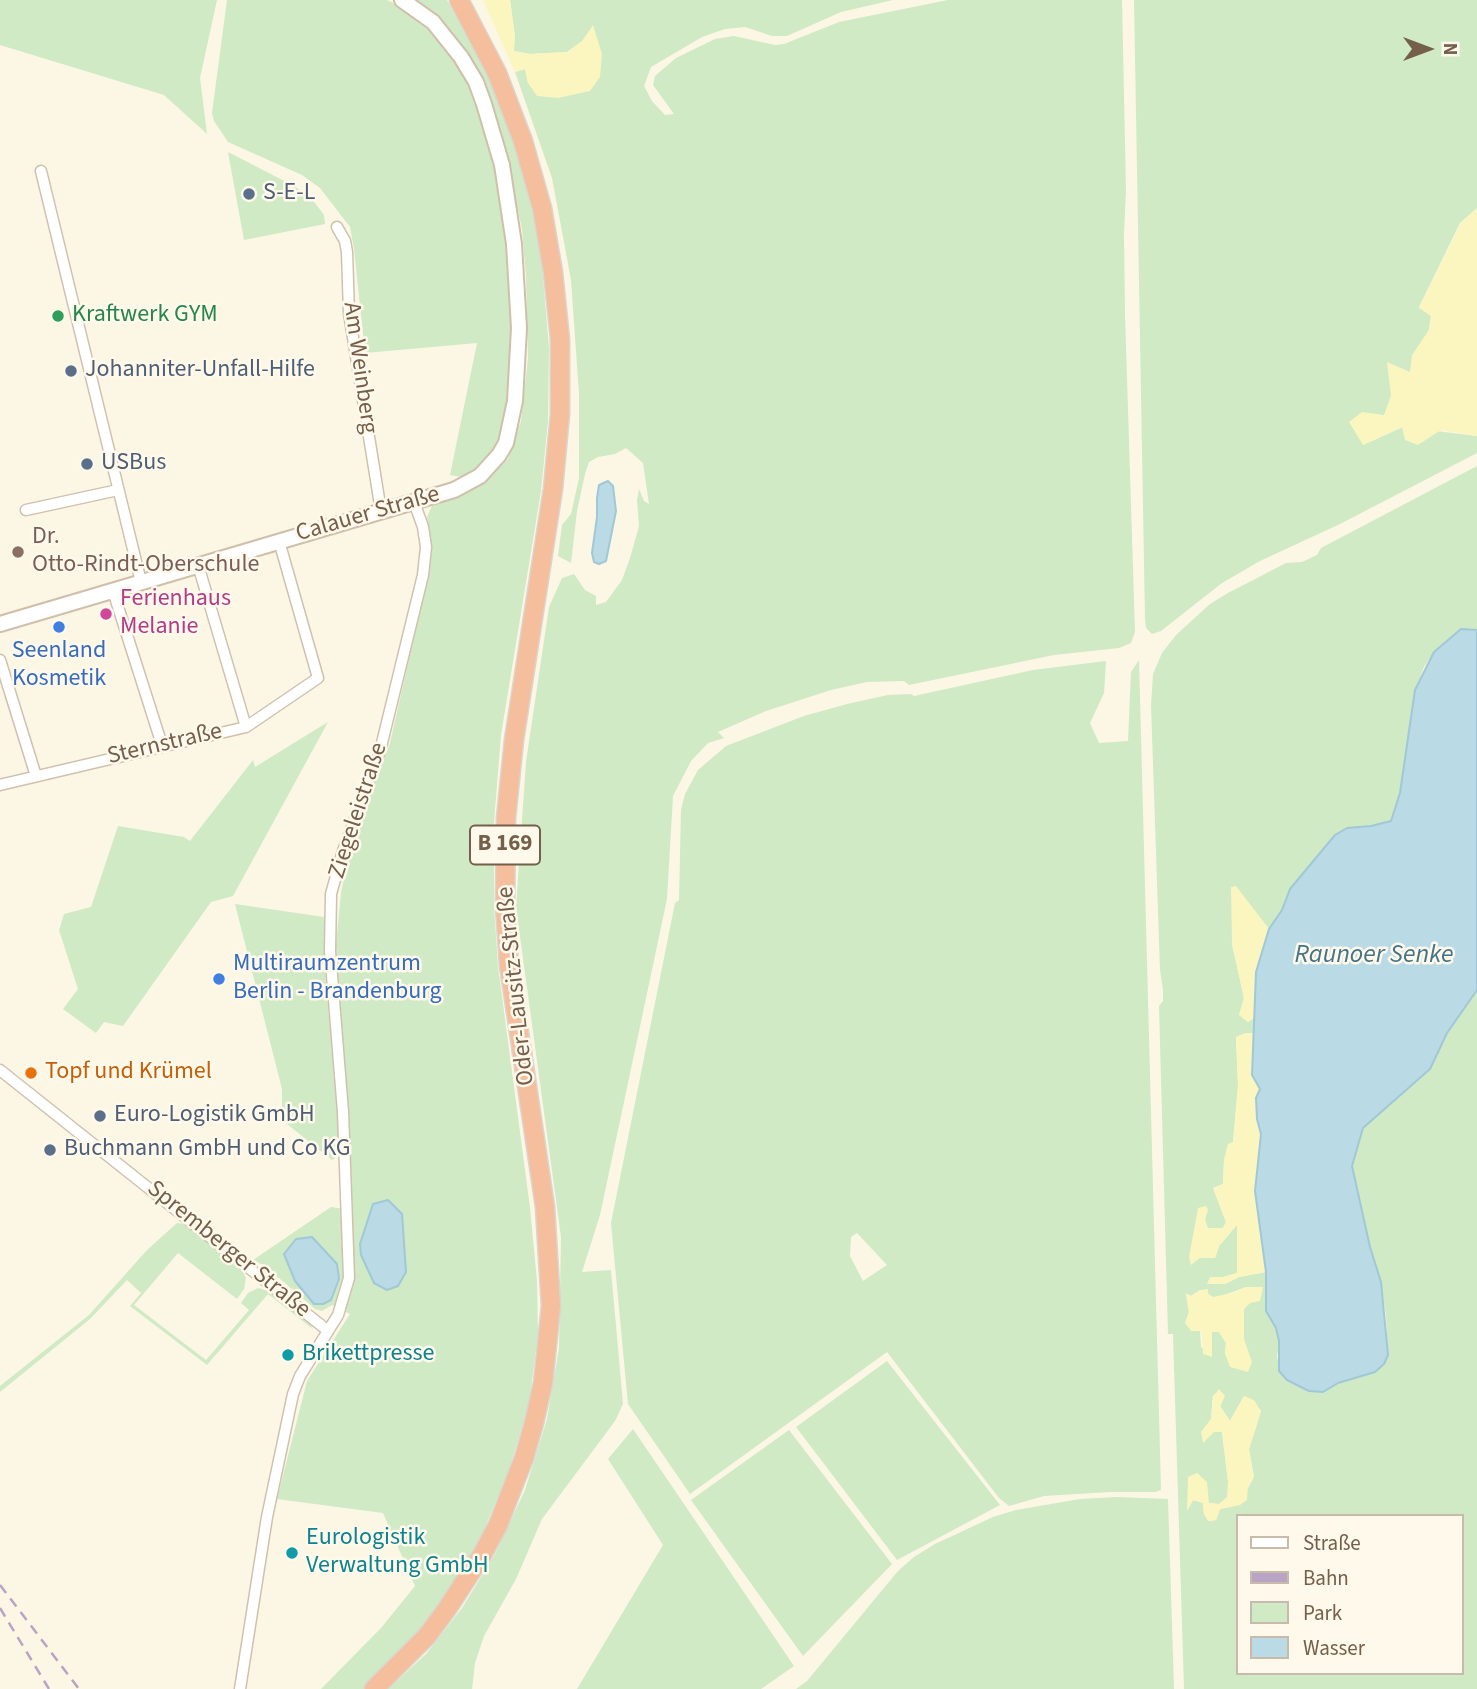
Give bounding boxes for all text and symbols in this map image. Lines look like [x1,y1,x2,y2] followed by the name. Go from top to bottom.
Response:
[1393,14,1463,84] north arrow
[1436,43,1463,55] text: N
[263,180,315,208] place label: S-E-L
[241,186,257,202] marker: S-E-L
[335,300,383,436] street label: Am Weinberg
[72,302,218,330] place label: Kraftwerk GYM
[50,308,66,324] marker: Kraftwerk GYM
[85,357,315,385] place label: Johanniter-Unfall-Hilfe
[63,363,79,379] marker: Johanniter-Unfall-Hilfe
[101,450,166,478] place label: USBus
[79,456,95,472] marker: USBus
[293,481,443,549] street label: Calauer Straße
[32,524,259,580] place label: Dr. Otto-Rindt-Oberschule
[10,544,26,560] marker: Dr. Otto-Rindt-Oberschule
[120,586,231,642] place label: Ferienhaus Melanie
[98,606,114,622] marker: Ferienhaus Melanie
[51,619,67,635] marker: Seenland Kosmetik
[12,638,106,694] place label: Seenland Kosmetik
[105,718,225,772] street label: Sternstraße
[323,739,395,883] street label: Ziegeleistraße
[470,825,540,864] road number: B 169
[492,885,542,1087] street label: Oder-Lausitz-Straße
[1295,940,1453,972] water label: Raunoer Senke
[233,951,442,1007] place label: Multiraumzentrum Berlin - Brandenburg
[211,971,227,987] marker: Multiraumzentrum Berlin - Brandenburg
[45,1059,212,1087] place label: Topf und Krümel
[23,1065,39,1081] marker: Topf und Krümel
[114,1102,315,1130] place label: Euro-Logistik GmbH
[92,1108,108,1124] marker: Euro-Logistik GmbH
[64,1136,351,1164] place label: Buchmann GmbH und Co KG
[42,1142,58,1158] marker: Buchmann GmbH und Co KG
[140,1175,316,1325] street label: Spremberger Straße
[302,1341,435,1369] place label: Brikettpresse
[280,1347,296,1363] marker: Brikettpresse
[1236,1514,1463,1675] legend
[306,1525,489,1581] place label: Eurologistik Verwaltung GmbH
[1303,1528,1361,1558] text: Straße
[284,1545,300,1561] marker: Eurologistik Verwaltung GmbH
[1303,1563,1349,1593] text: Bahn
[1303,1598,1342,1628] text: Park
[1303,1633,1365,1663] text: Wasser

